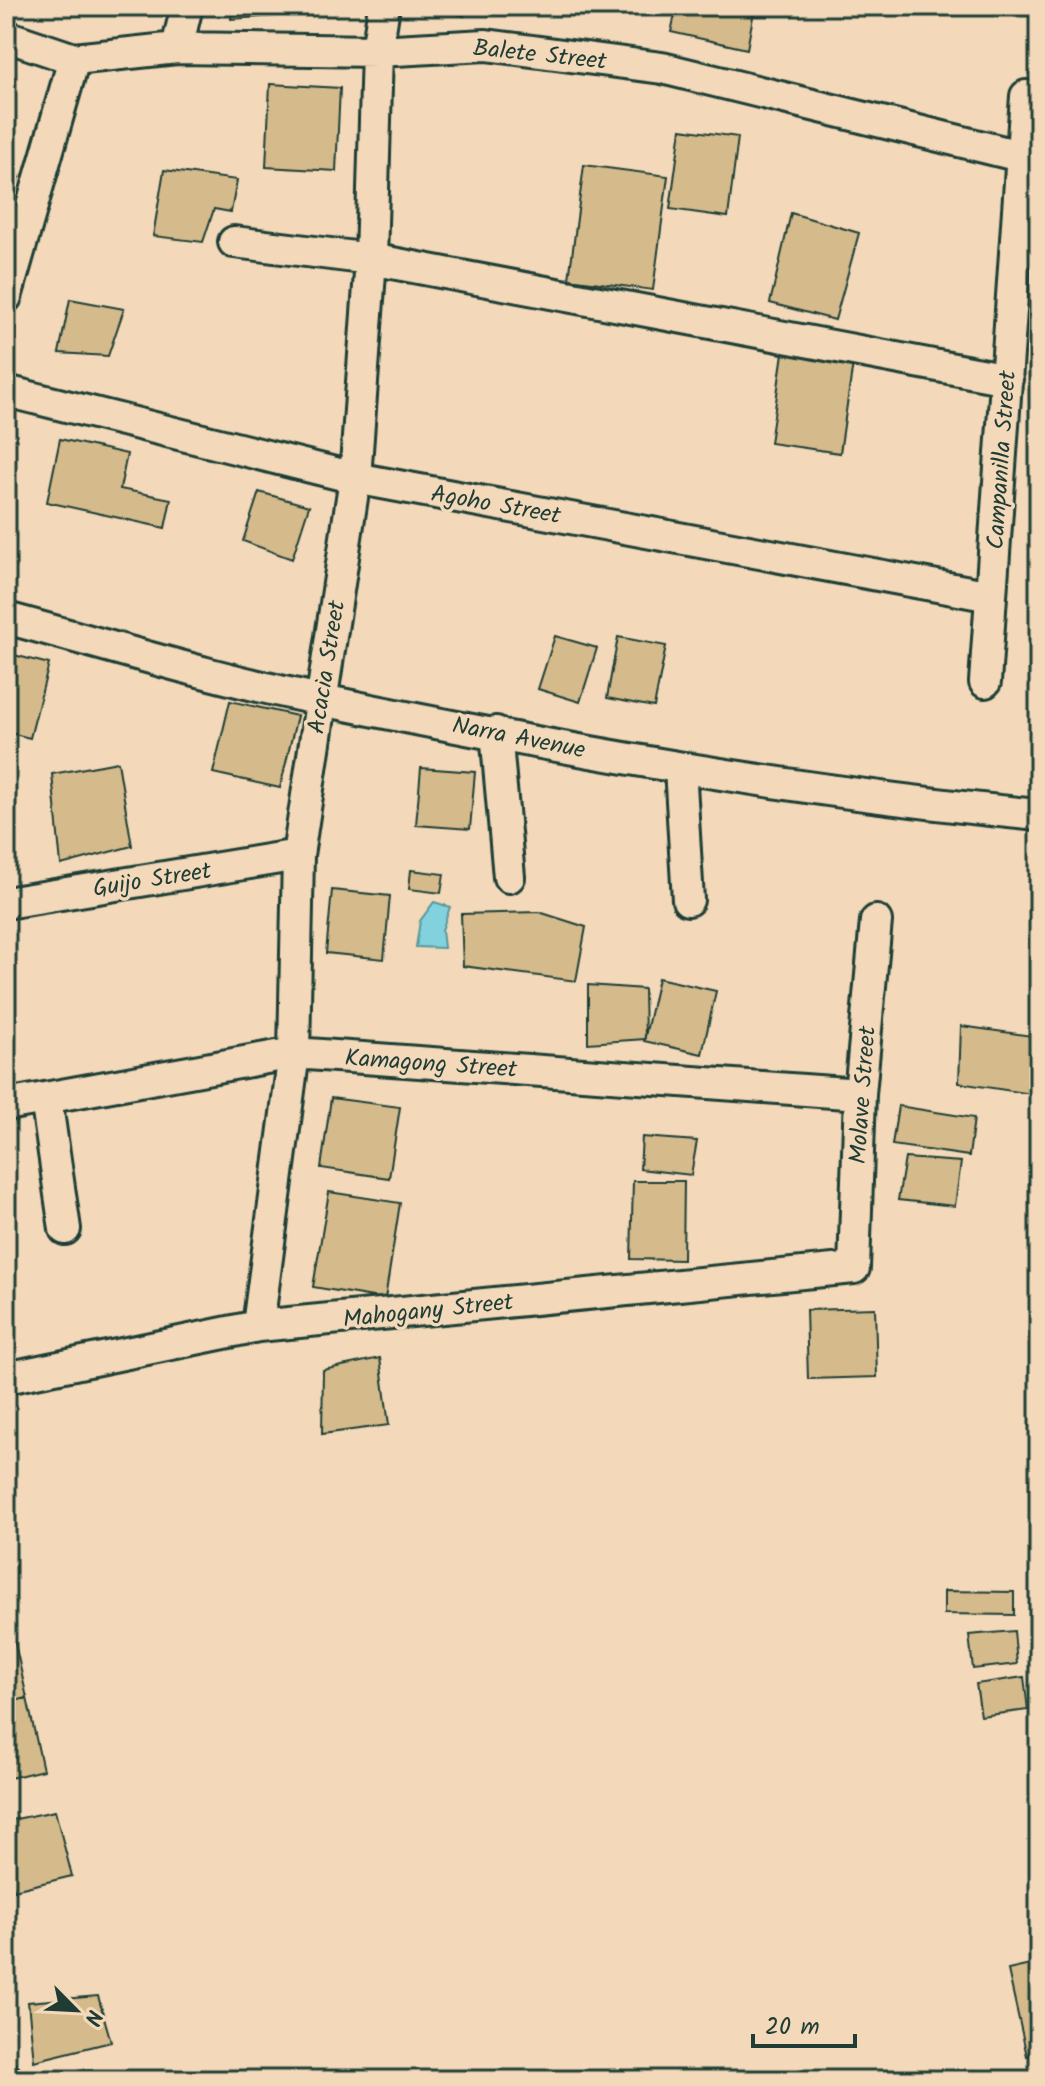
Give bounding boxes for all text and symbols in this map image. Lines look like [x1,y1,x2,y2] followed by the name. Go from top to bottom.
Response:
[471,29,609,82] street label: Balete Street
[977,369,1028,551] street label: Campanilla Street
[428,475,564,536] street label: Agoho Street
[298,597,357,737] street label: Acacia Street
[449,706,589,771] street label: Narra Avenue
[90,852,215,909] street label: Guijo Street
[839,1024,888,1165] street label: Molave Street
[343,1039,519,1090] street label: Kamagong Street
[341,1283,516,1340] street label: Mahogany Street
[36,1970,116,2050] north arrow
[753,1998,855,2048] scale bar
[73,2004,111,2031] text: N
[765,2008,820,2047] text: 20 m

